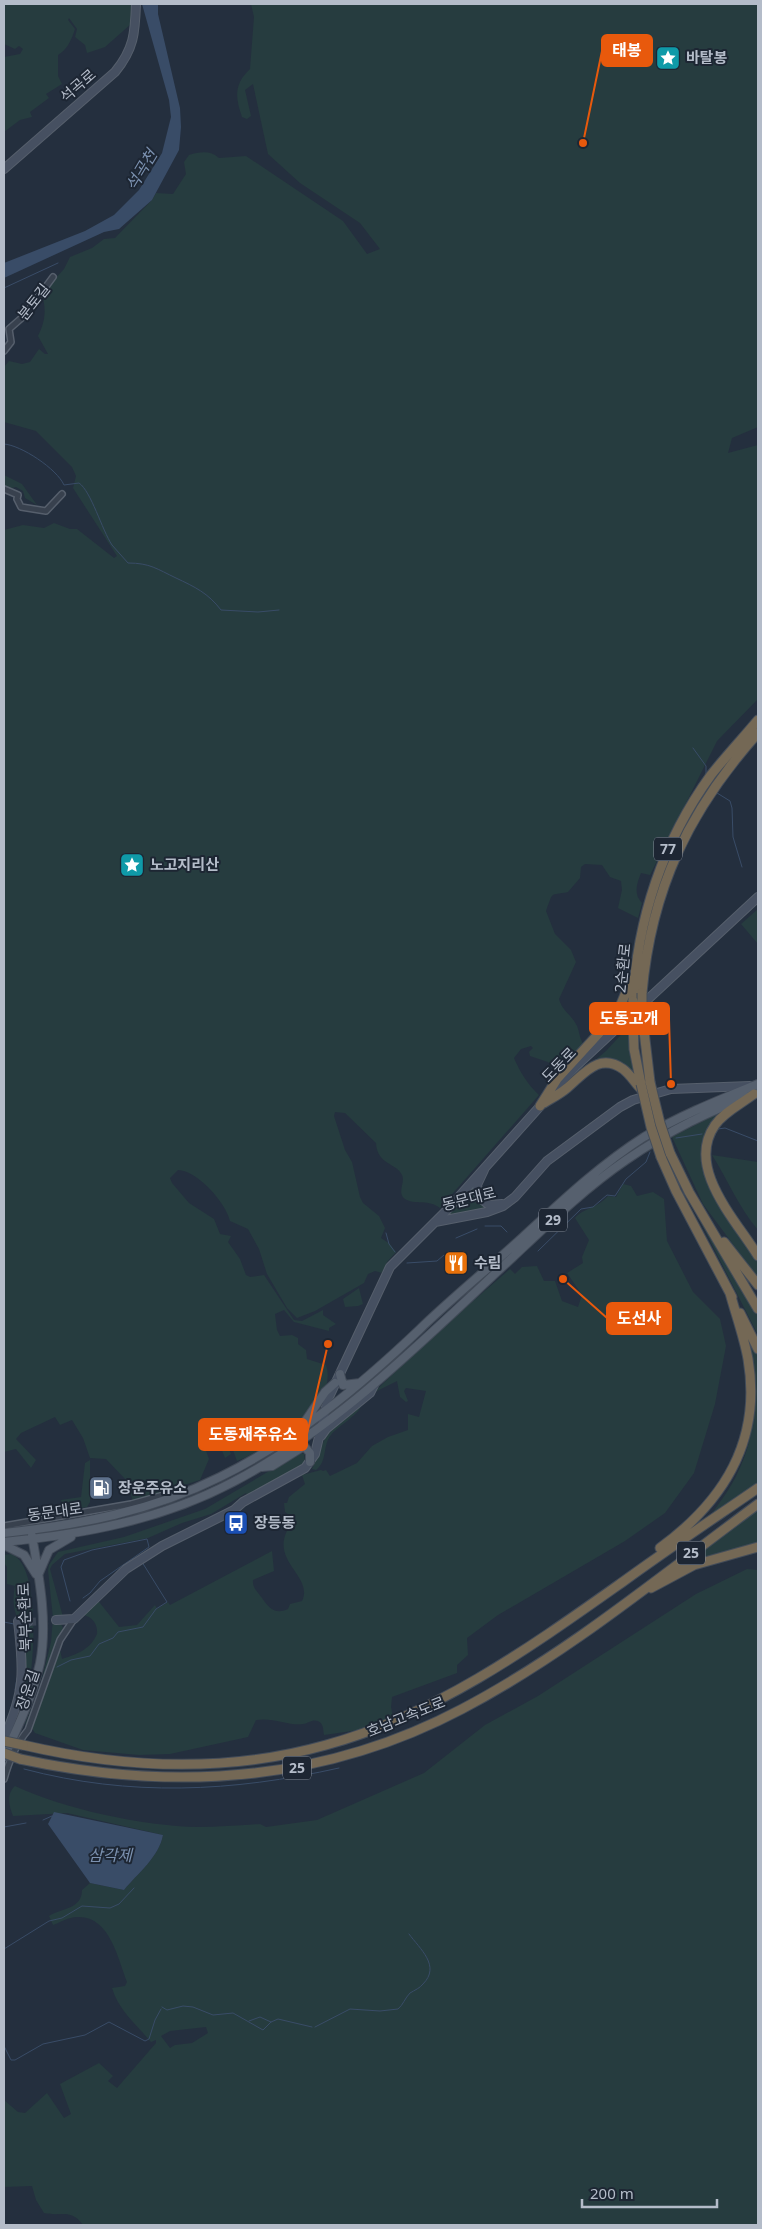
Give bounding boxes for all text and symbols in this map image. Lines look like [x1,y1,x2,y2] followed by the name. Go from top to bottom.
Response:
[602,35,652,66] callout: 태봉
[612,39,642,61] text: 태봉
[655,45,681,71] place icon: 바탈봉
[686,47,728,67] place label: 바탈봉
[55,64,100,106] street label: 석곡로
[120,143,163,195] water label: 석곡천
[13,279,54,324] street label: 분토길
[654,838,682,861] road number: 77
[119,852,145,878] place icon: 노고지리산
[150,854,219,874] place label: 노고지리산
[609,942,635,994] street label: 2순환로
[590,1003,669,1034] callout: 도동고개
[600,1007,658,1029] text: 도동고개
[537,1042,580,1086] street label: 도동로
[440,1182,498,1214] street label: 동문대로
[539,1208,567,1232] road number: 29
[443,1250,469,1276] restaurant icon: 수림
[474,1252,502,1272] place label: 수림
[607,1303,671,1334] callout: 도선사
[617,1307,661,1329] text: 도선사
[199,1419,307,1450] callout: 도동재주유소
[209,1423,297,1445] text: 도동재주유소
[88,1475,114,1501] fuel station icon: 장운주유소
[118,1477,187,1497] place label: 장운주유소
[26,1497,84,1525] street label: 동문대로
[223,1510,249,1536] bus stop icon: 장등동
[254,1512,296,1532] place label: 장등동
[677,1542,705,1565] road number: 25
[13,1582,35,1652] street label: 북부순환로
[11,1667,43,1713] street label: 장운길
[363,1691,448,1741] street label: 호남고속도로
[283,1756,311,1780] road number: 25
[88,1844,134,1866] water label: 삼각제
[582,2176,717,2208] scale bar
[590,2183,634,2203] text: 200 m

